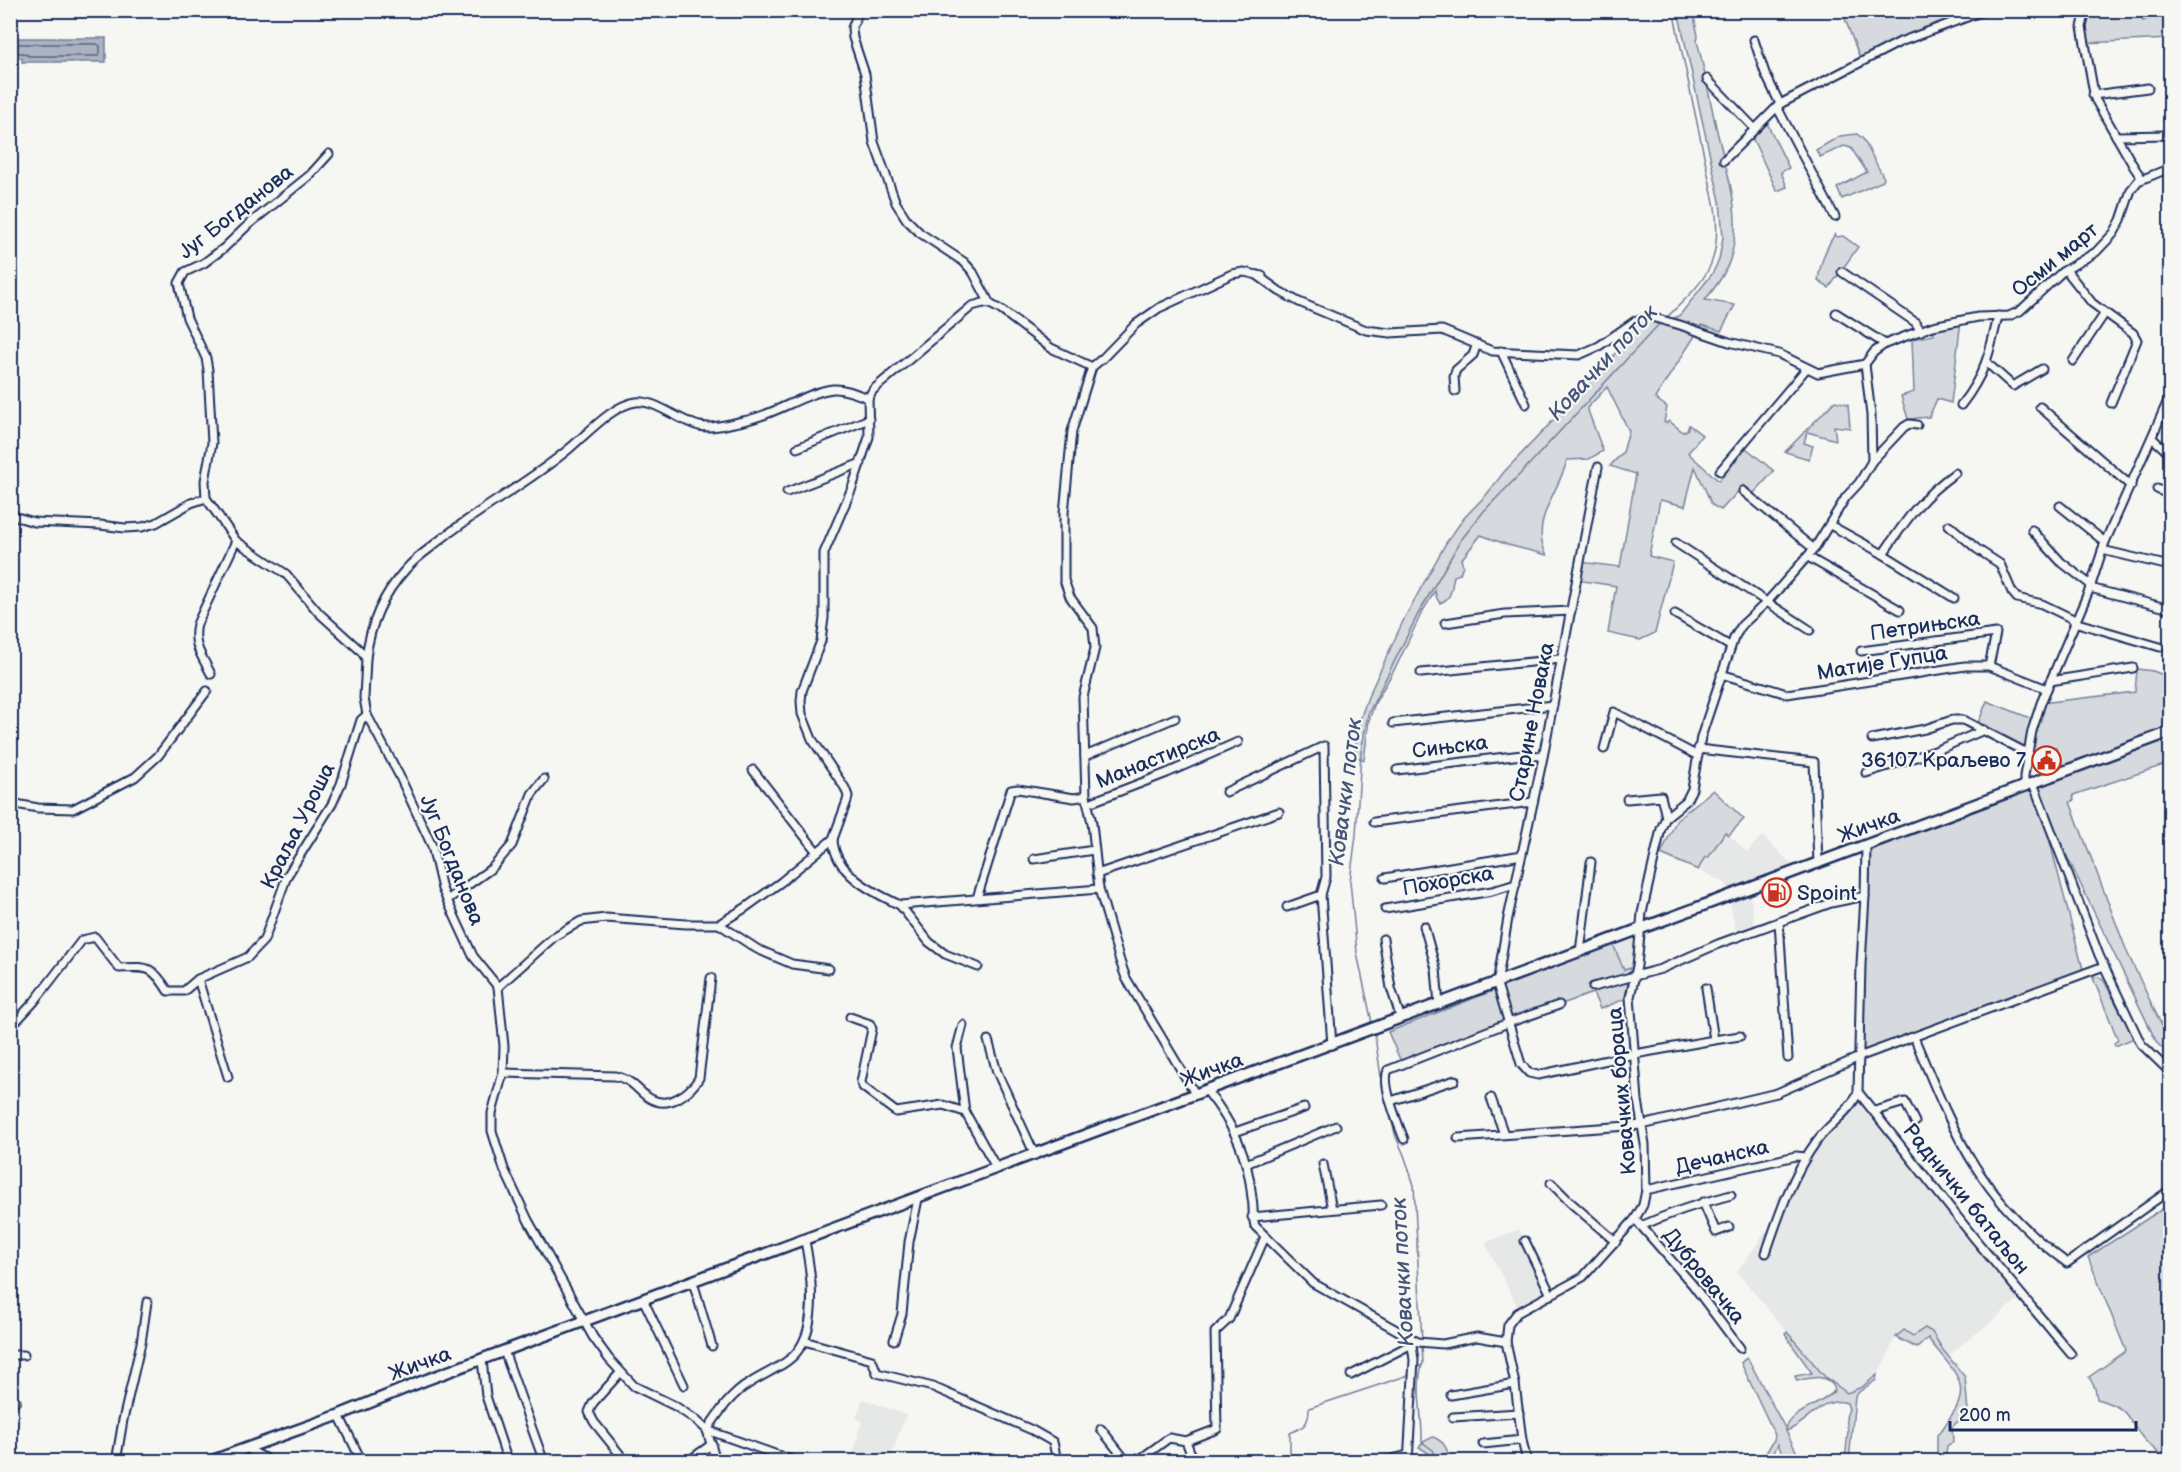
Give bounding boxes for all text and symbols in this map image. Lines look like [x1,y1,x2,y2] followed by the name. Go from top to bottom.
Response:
[174,159,299,265] street label: Југ Богданова
[2007,217,2103,302] street label: Осми март
[1542,299,1664,427] water label: Ковачки поток
[1868,606,1982,646] street label: Петрињска
[1504,640,1560,804] street label: Старине Новака
[1815,640,1950,686] street label: Матије Гупца
[1324,716,1369,868] water label: Ковачки поток
[1092,722,1224,794] street label: Манастирска
[1411,730,1490,764] street label: Сињска
[2031,744,2063,776] public building icon: 36107 Краљево 7
[1861,748,2027,773] place label: 36107 Краљево 7
[255,758,341,893] street label: Краља Уроша
[414,791,490,929] street label: Југ Богданова
[1835,803,1904,849] street label: Жичка
[1400,861,1496,901] street label: Похорска
[1760,877,1792,909] fuel station icon: Spoint
[1797,881,1858,906] place label: Spoint
[1602,1005,1642,1176] street label: Ковачких бораца
[1178,1047,1247,1093] street label: Жичка
[1897,1118,2035,1280] street label: Раднички батаљон
[1673,1134,1772,1180] street label: Дечанска
[1386,1197,1420,1347] water label: Ковачки поток
[1658,1223,1751,1330] street label: Дубровачка
[386,1341,455,1387] street label: Жичка
[1950,1394,2136,1432] scale bar
[1959,1405,2011,1426] text: 200 m

